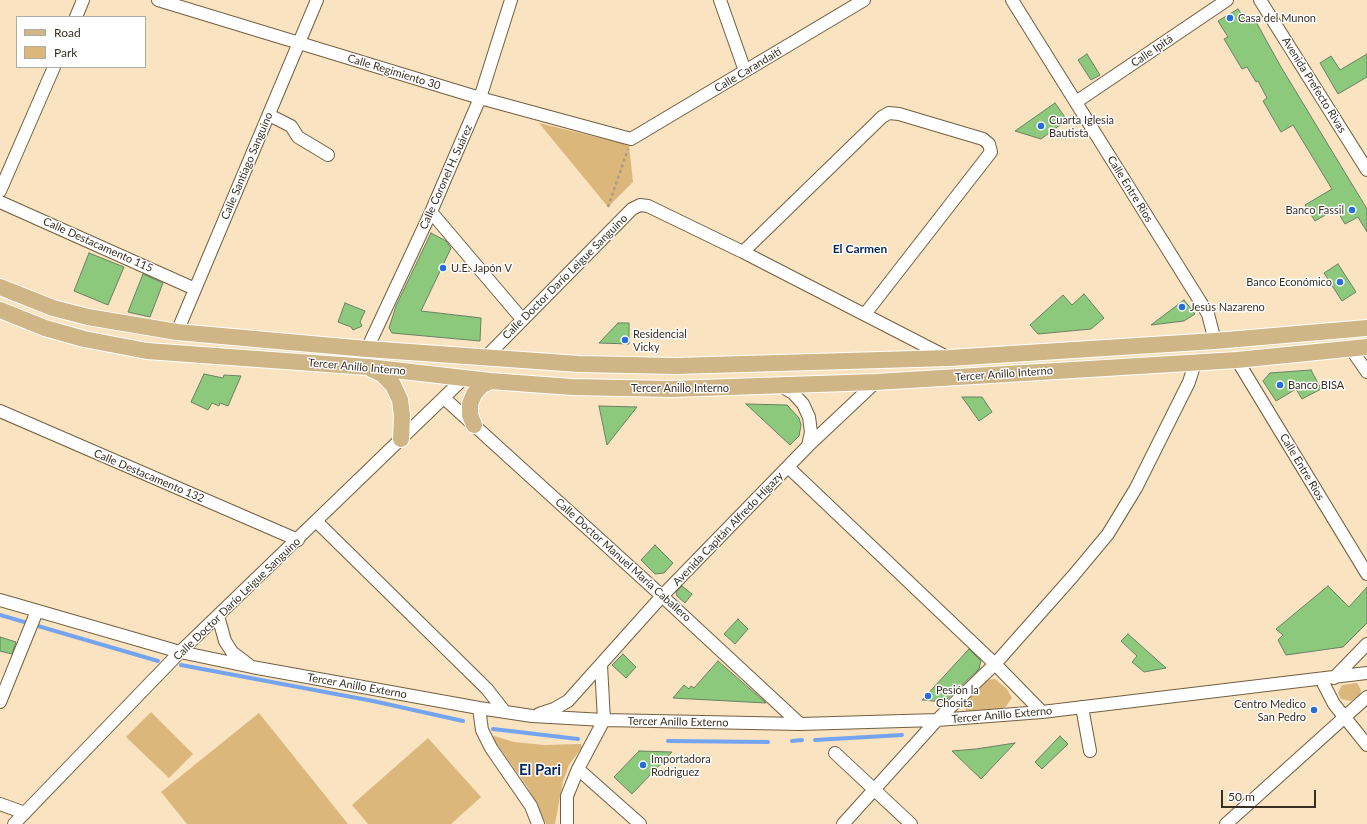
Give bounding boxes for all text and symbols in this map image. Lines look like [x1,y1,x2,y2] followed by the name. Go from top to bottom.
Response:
[1238,11,1316,25] place label: Casa del Munon
[1225,13,1235,23] marker: Casa del Munon
[16,16,146,68] legend
[54,25,81,40] text: Road
[1128,32,1176,70] street label: Calle Ipitá
[1279,35,1349,135] street label: Avenida Prefecto Rivas
[54,45,77,60] text: Park
[712,45,784,95] street label: Calle Carandaití
[346,52,442,92] street label: Calle Regimiento 30
[218,110,276,222] street label: Calle Santiago Sanguino
[1049,113,1114,139] place label: Cuarta Iglesia Bautista
[1036,121,1046,131] marker: Cuarta Iglesia Bautista
[417,123,475,231] street label: Calle Coronel H. Suárez
[1104,153,1156,225] street label: Calle Entre Rios
[1285,203,1344,217] place label: Banco Fassil
[1347,205,1357,215] marker: Banco Fassil
[500,212,630,342] street label: Calle Doctor Darío Leigue Sanguino
[41,215,155,275] street label: Calle Destacamento 115
[833,242,887,256] district label: El Carmen
[451,261,512,275] place label: U.E. Japón V
[438,263,448,273] marker: U.E. Japón V
[1246,275,1332,289] place label: Banco Económico
[1335,277,1345,287] marker: Banco Económico
[1190,300,1265,314] place label: Jesús Nazareno
[1177,302,1187,312] marker: Jesús Nazareno
[633,327,687,353] place label: Residencial Vicky
[620,335,630,345] marker: Residencial Vicky
[308,356,406,378] street label: Tercer Anillo Interno
[955,364,1053,384] street label: Tercer Anillo Interno
[1288,378,1344,392] place label: Banco BISA
[1275,380,1285,390] marker: Banco BISA
[631,381,729,395] street label: Tercer Anillo Interno
[1277,431,1327,503] street label: Calle Entre Rios
[92,447,206,505] street label: Calle Destacamento 132
[670,469,786,589] street label: Avenida Capitán Alfredo Higazy
[552,495,694,625] street label: Calle Doctor Manuel María Caballero
[171,535,303,663] street label: Calle Doctor Darío Leigue Sanguino
[306,671,408,701] street label: Tercer Anillo Externo
[936,683,979,709] place label: Pesión la Chosita
[923,691,933,701] marker: Pesión la Chosita
[1234,697,1306,723] place label: Centro Medico San Pedro
[951,704,1053,726] street label: Tercer Anillo Externo
[1309,705,1319,715] marker: Centro Medico San Pedro
[627,715,729,729] street label: Tercer Anillo Externo
[651,752,711,778] place label: Importadora Rodriguez
[638,760,648,770] marker: Importadora Rodriguez
[519,761,561,779] district label: El Pari
[1223,782,1318,808] scale bar
[1228,789,1255,804] text: 50 m

